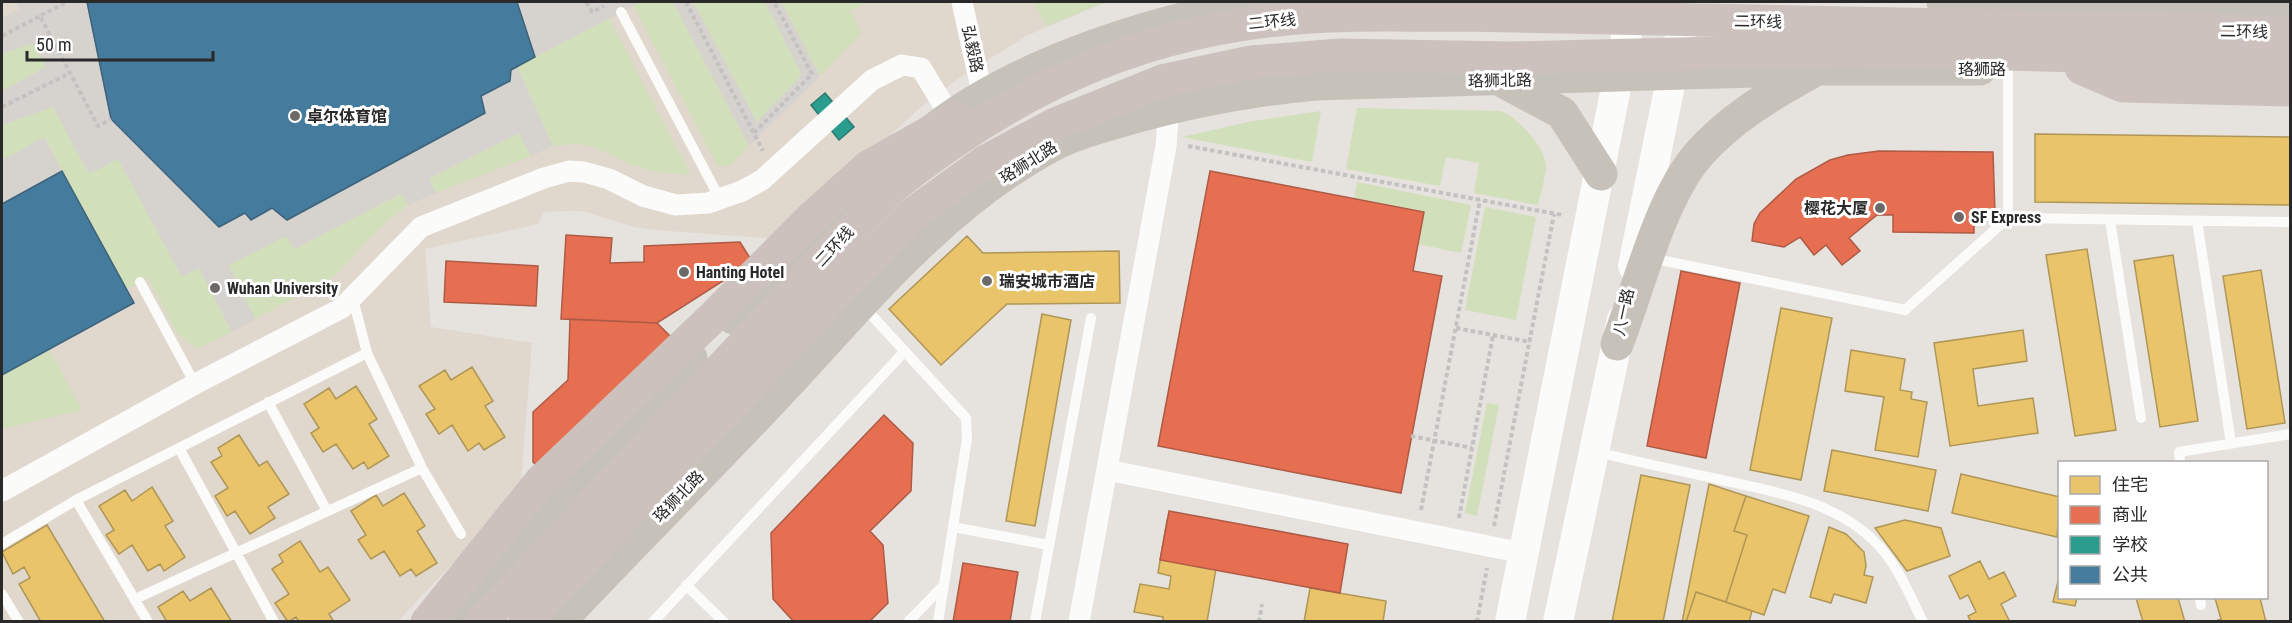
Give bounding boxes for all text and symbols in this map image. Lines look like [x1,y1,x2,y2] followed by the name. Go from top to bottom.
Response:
[1247,10,1297,33] street label: 二环线
[1734,12,1782,31] street label: 二环线
[2220,22,2268,41] street label: 二环线
[27,24,213,62] scale bar
[958,24,987,75] street label: 弘毅路
[36,34,71,55] text: 50 m
[1958,60,2006,79] street label: 珞狮路
[1468,70,1532,91] street label: 珞狮北路
[307,107,387,126] place label: 卓尔体育馆
[288,109,302,123] marker: 卓尔体育馆
[996,137,1060,187] street label: 珞狮北路
[1804,199,1868,218] place label: 樱花大厦
[1873,201,1887,215] marker: 樱花大厦
[1971,208,2041,227] place label: SF Express
[1952,210,1966,224] marker: SF Express
[811,222,858,270] street label: 二环线
[696,263,784,282] place label: Hanting Hotel
[677,265,691,279] marker: Hanting Hotel
[999,272,1095,291] place label: 瑞安城市酒店
[980,274,994,288] marker: 瑞安城市酒店
[227,279,338,298] place label: Wuhan University
[208,281,222,295] marker: Wuhan University
[1609,287,1638,338] street label: 八一路
[2058,461,2268,599] legend
[649,467,707,526] street label: 珞狮北路
[2112,474,2148,495] text: 住宅
[2112,504,2148,525] text: 商业
[2112,534,2148,555] text: 学校
[2112,564,2148,585] text: 公共

